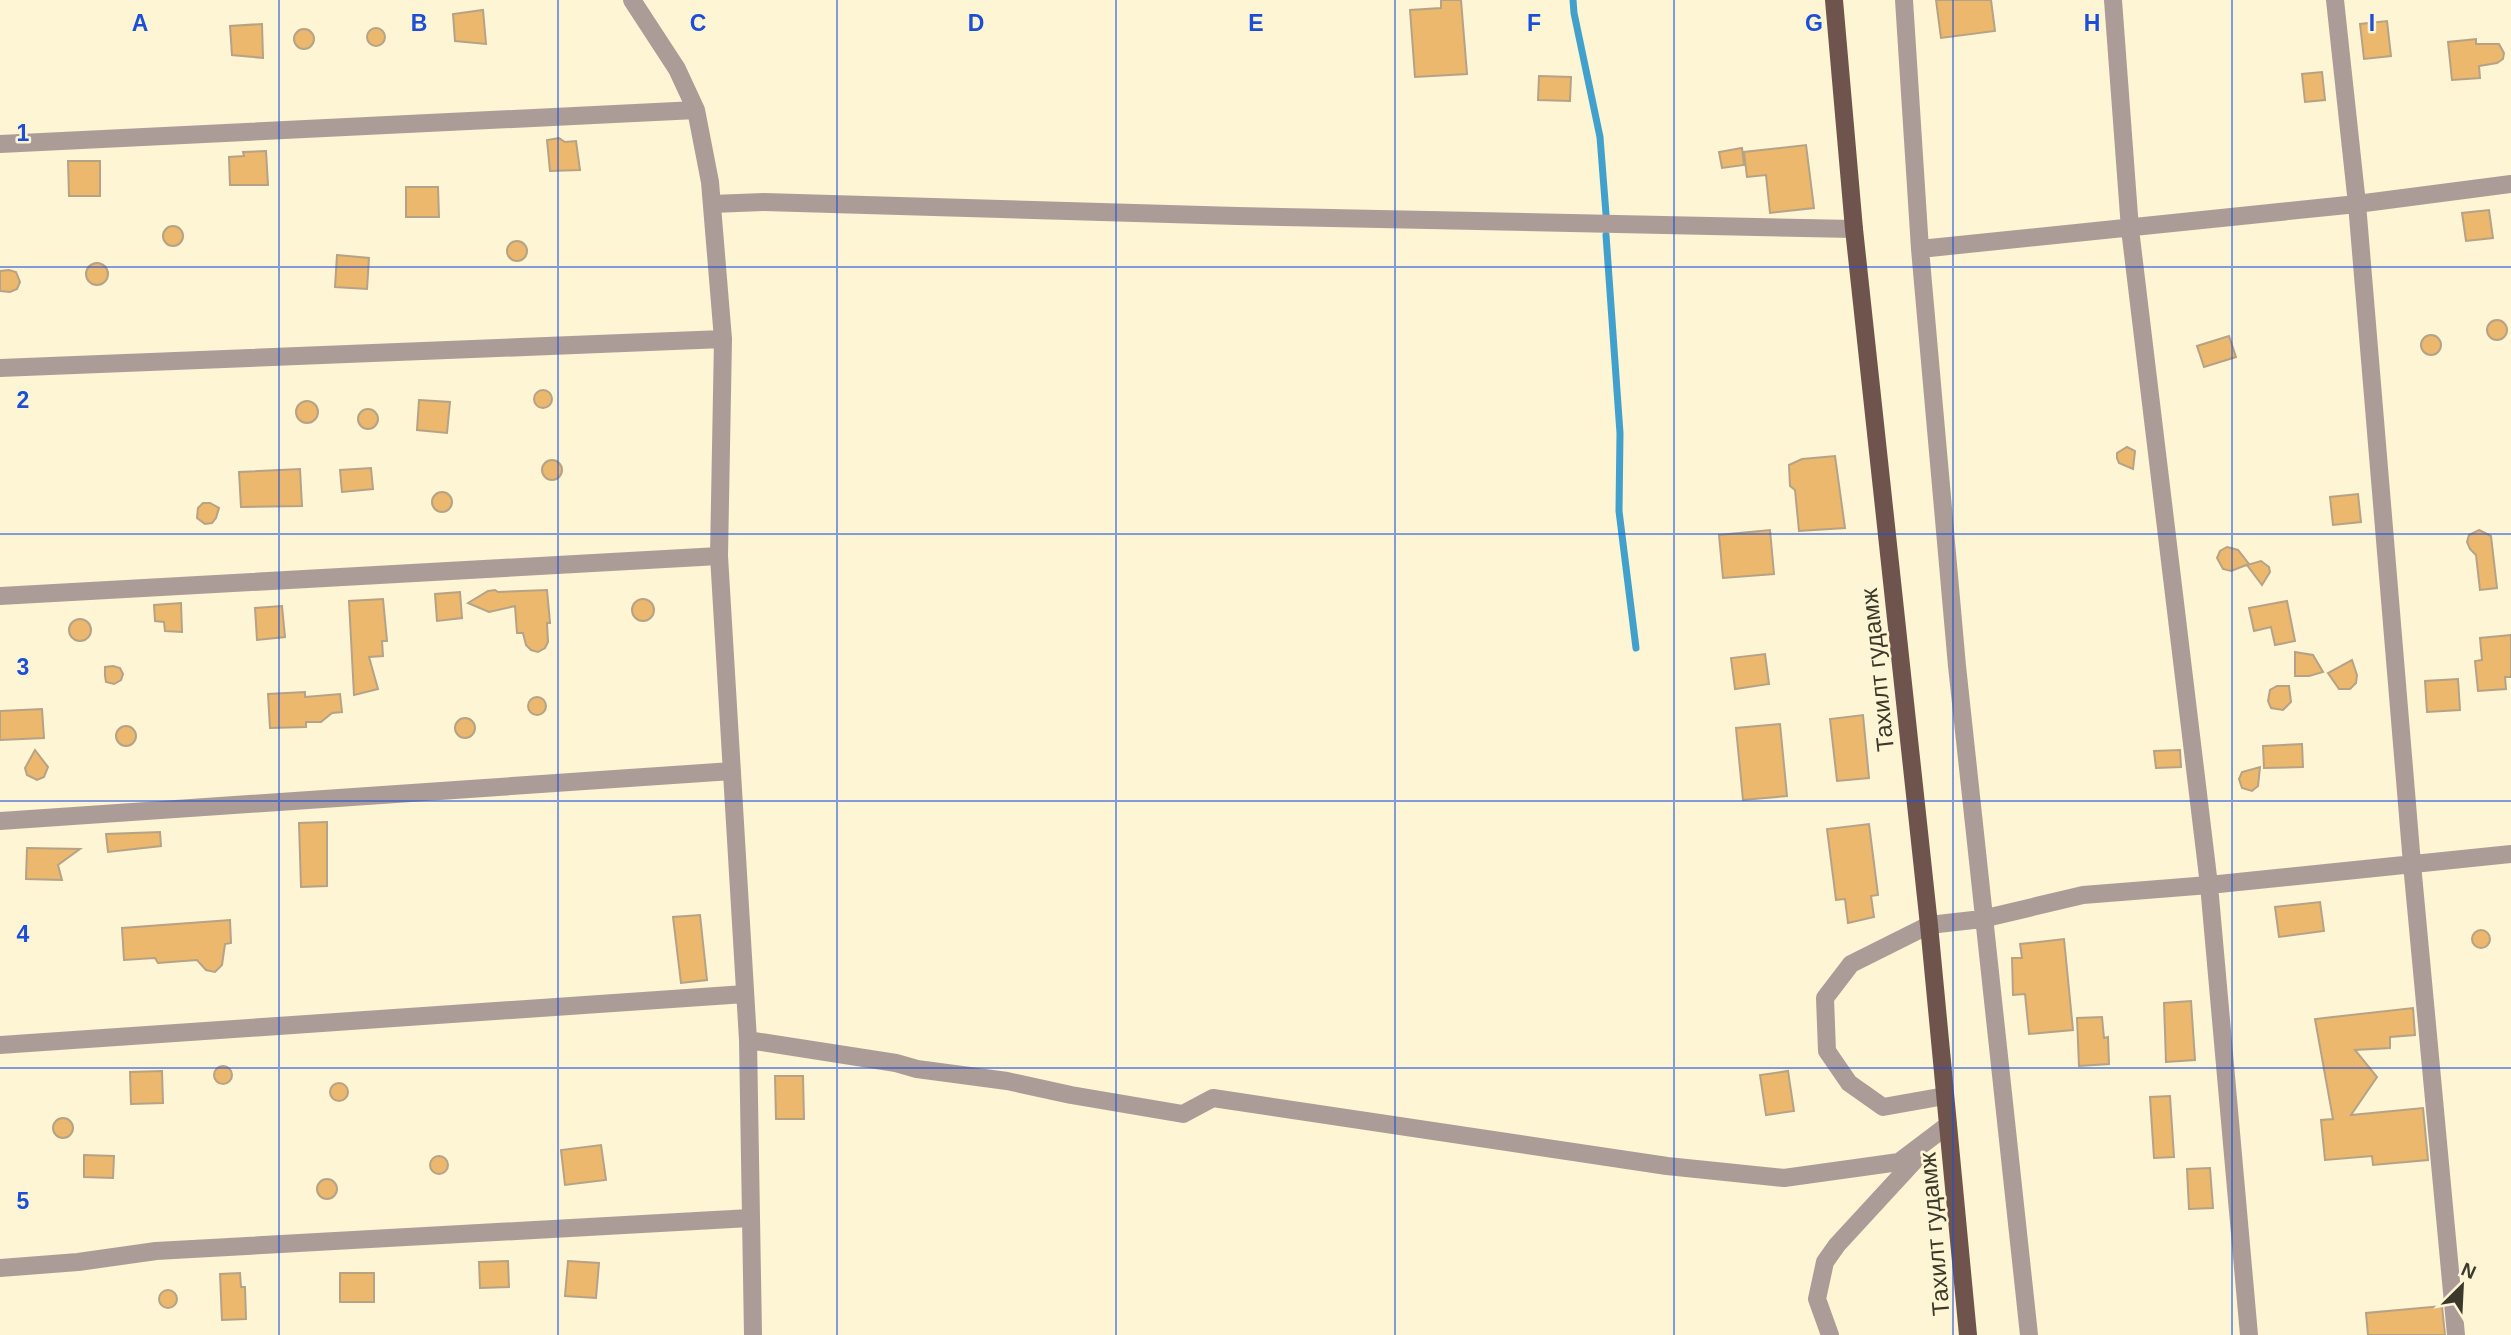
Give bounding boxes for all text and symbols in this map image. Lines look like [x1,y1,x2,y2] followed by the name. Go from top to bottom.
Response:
[132,10,148,36] text: A
[411,10,427,36] text: B
[690,10,706,36] text: C
[968,10,984,36] text: D
[1248,10,1264,36] text: E
[1527,10,1541,36] text: F
[1805,10,1823,36] text: G
[2084,10,2100,36] text: H
[2369,10,2375,36] text: I
[17,120,30,146] text: 1
[17,387,29,413] text: 2
[1855,587,1899,753] street label: Тахилт гудамж
[17,654,29,680] text: 3
[17,921,30,947] text: 4
[1913,1151,1955,1317] street label: Тахилт гудамж
[17,1188,30,1214] text: 5
[2427,1251,2497,1321] north arrow
[2458,1259,2479,1283] text: N

